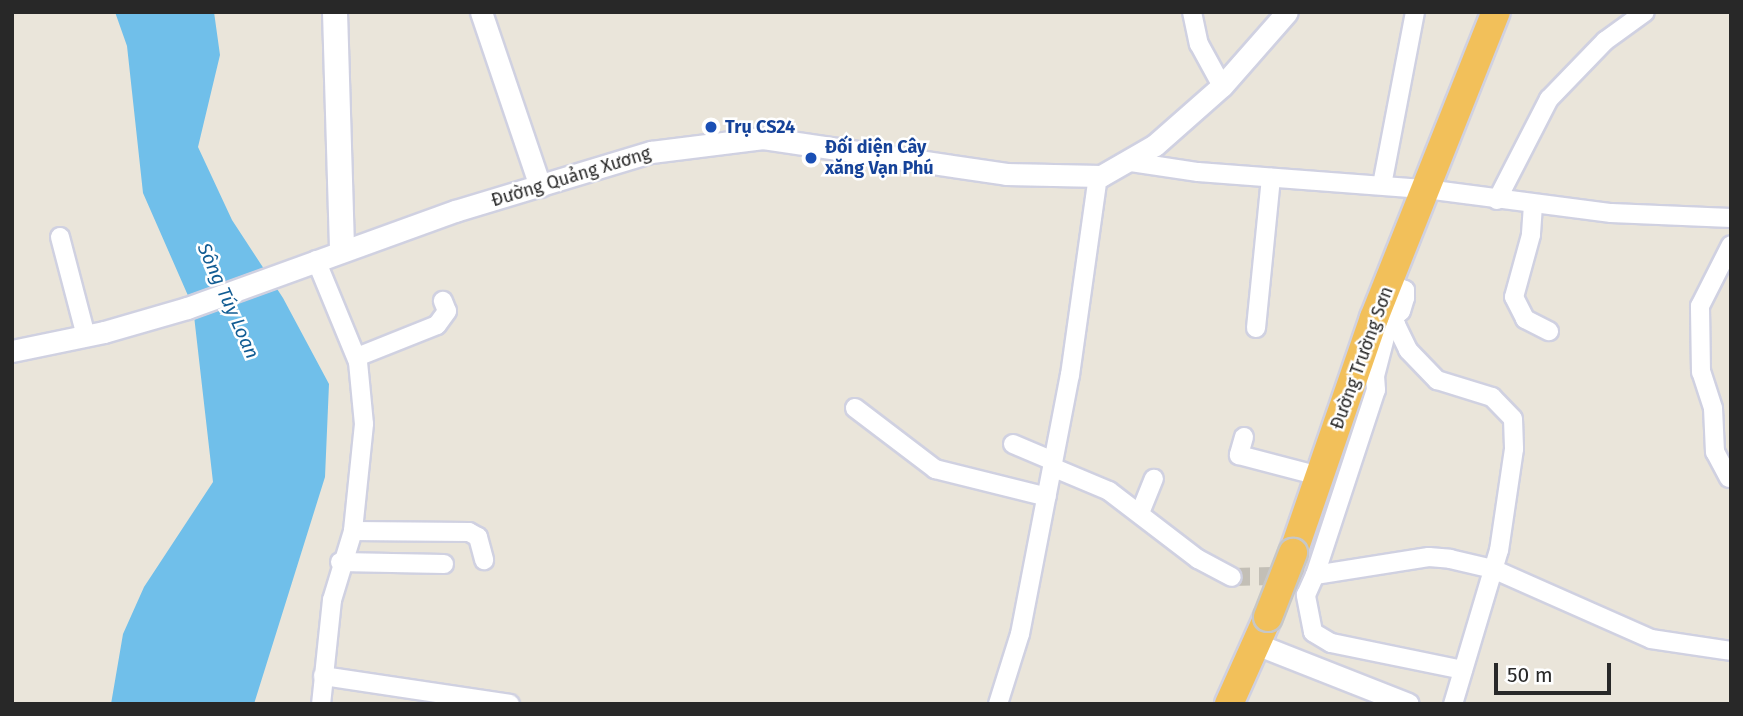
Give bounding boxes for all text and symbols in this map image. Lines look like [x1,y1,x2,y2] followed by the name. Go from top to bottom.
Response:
[725,116,795,138] place label: Trụ CS24
[703,119,719,135] marker: Trụ CS24
[825,137,934,180] place label: Đối diện Cây xăng Vạn Phú
[489,142,653,212] street label: Đường Quảng Xương
[803,150,819,166] marker: Đối diện Cây xăng Vạn Phú
[192,240,264,362] water label: Sông Túy Loan
[1326,284,1398,432] street label: Đường Trường Sơn
[1498,650,1615,694] scale bar
[1507,662,1553,688] text: 50 m

